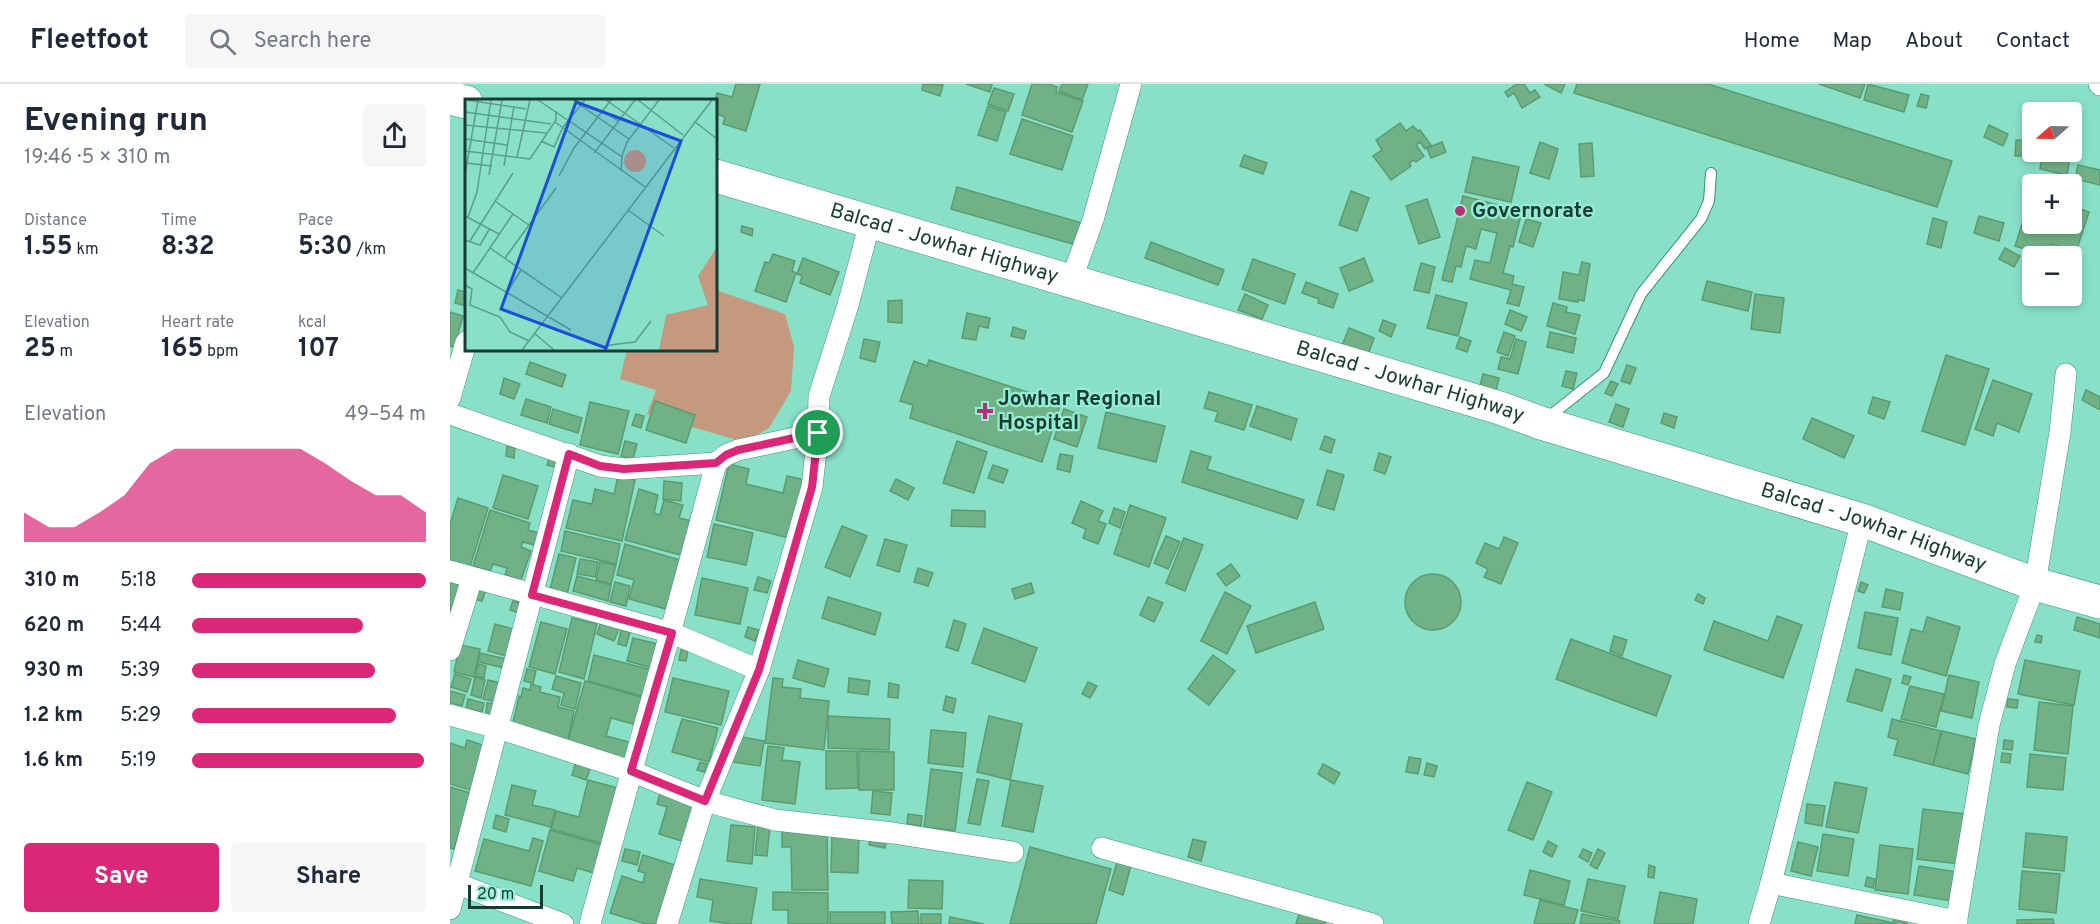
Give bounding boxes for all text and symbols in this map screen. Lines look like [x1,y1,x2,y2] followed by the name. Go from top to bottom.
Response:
[185,14,605,68] search box
[30,23,149,59] text: Fleetfoot
[206,25,239,58] icon: search
[254,28,371,55] text: Search here
[1744,28,1800,55] text: Home
[1833,28,1872,55] text: Map
[1905,28,1963,55] text: About
[1996,28,2070,55] text: Contact
[465,99,717,351] inset map
[24,101,208,143] text: Evening run
[2022,102,2082,162] north arrow
[2022,102,2082,306] map controls
[363,104,426,167] button: share
[24,145,170,171] text: 19:46 · 5 × 310 m
[2022,174,2082,234] button: +
[827,197,1062,290] street label: Balcad - Jowhar Highway
[1472,198,1594,225] place label: Governorate
[1453,204,1467,218] marker: Governorate
[24,211,87,231] text: Distance
[161,211,197,231] text: Time
[298,211,333,231] text: Pace
[24,231,73,264] text: 1.55
[161,231,215,264] text: 8:32
[298,231,353,264] text: 5:30
[73,240,99,260] text: km
[353,240,386,260] text: /km
[2022,246,2082,306] button: −
[24,313,90,333] text: Elevation
[161,313,234,333] text: Heart rate
[298,313,326,333] text: kcal
[24,333,56,366] text: 25
[161,333,203,366] text: 165
[298,333,339,366] text: 107
[1293,335,1528,429] street label: Balcad - Jowhar Highway
[56,342,73,362] text: m
[203,342,238,362] text: bpm
[998,386,1161,437] place label: Jowhar Regional Hospital
[24,402,106,428] text: Elevation
[345,402,426,428] text: 49–54 m
[976,402,994,420] marker: Jowhar Regional Hospital
[792,407,843,458] pin
[801,416,834,449] icon: arrive
[1757,477,1990,578] street label: Balcad - Jowhar Highway
[24,568,80,594] text: 310 m
[120,568,157,594] text: 5:18
[24,613,84,639] text: 620 m
[120,613,162,639] text: 5:44
[24,658,84,684] text: 930 m
[120,658,161,684] text: 5:39
[24,703,83,729] text: 1.2 km
[120,703,161,729] text: 5:29
[24,748,83,774] text: 1.6 km
[120,748,156,774] text: 5:19
[24,843,219,912] button: Save
[231,843,426,912] button: Share
[468,882,543,910] scale bar
[477,885,514,905] text: 20 m

